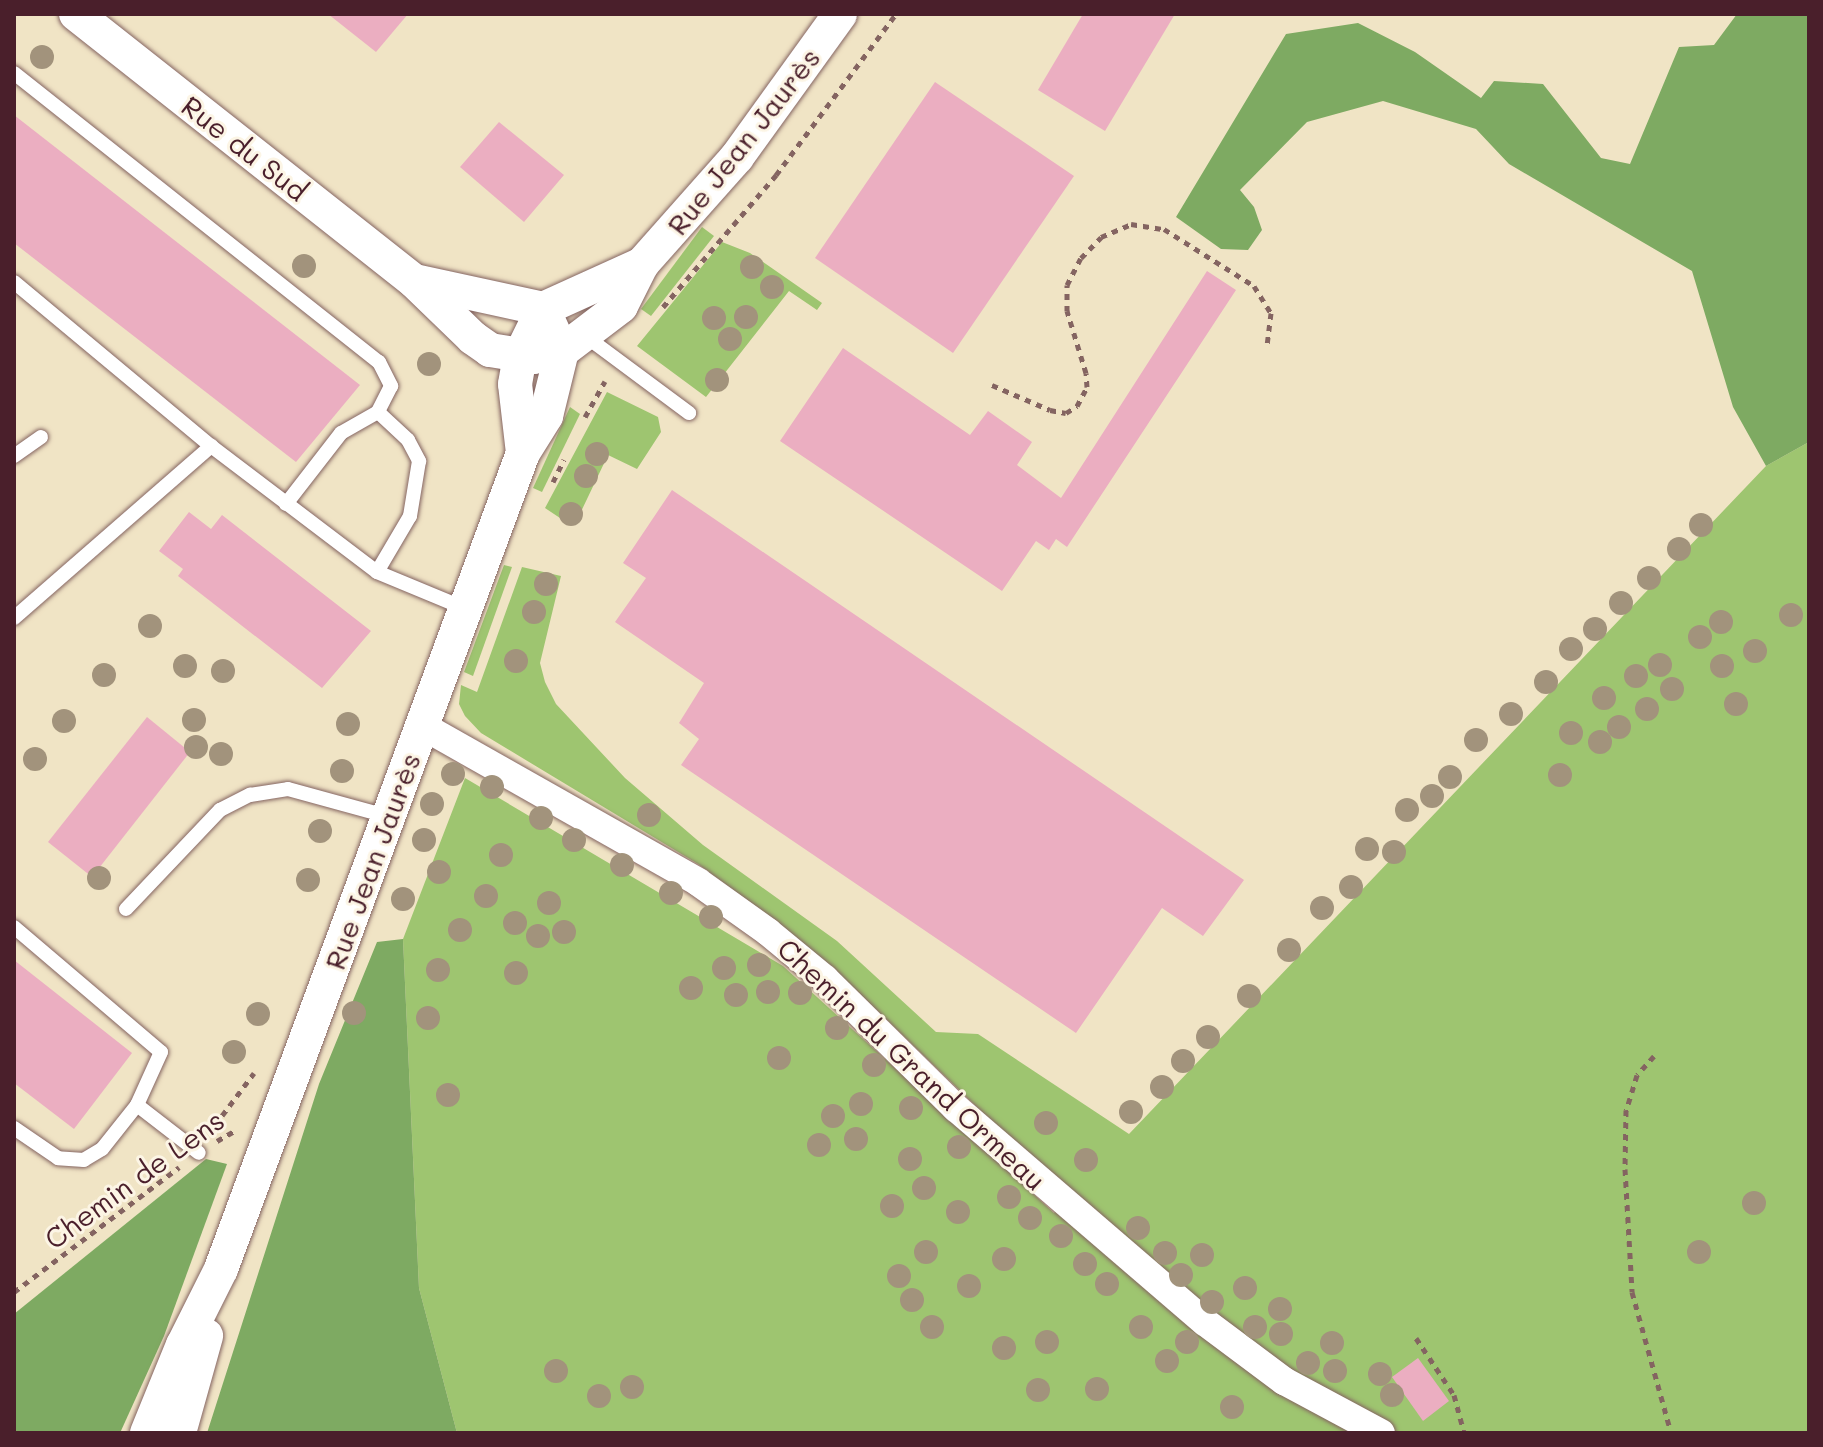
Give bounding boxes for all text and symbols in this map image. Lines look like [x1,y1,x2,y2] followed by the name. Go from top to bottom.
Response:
[660,41,826,241] street label: Rue Jean Jaurès
[175,88,315,208] street label: Rue du Sud
[317,748,427,974] street label: Rue Jean Jaurès
[771,931,1053,1197] street label: Chemin du Grand Ormeau
[38,1103,230,1255] street label: Chemin de Lens

